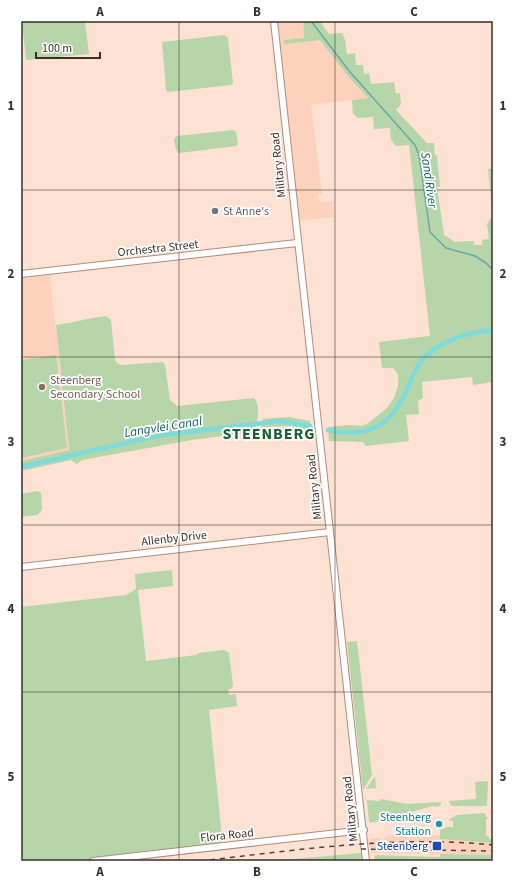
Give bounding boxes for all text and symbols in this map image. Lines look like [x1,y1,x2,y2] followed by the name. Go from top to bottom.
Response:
[95,3,104,21] text: A
[253,3,261,21] text: B
[410,3,418,21] text: C
[36,34,100,60] scale bar
[42,40,72,57] text: 100 m
[8,97,15,115] text: 1
[500,97,507,115] text: 1
[267,131,290,199] street label: Military Road
[416,151,442,210] water label: Sand River
[223,203,269,220] place label: St Anne's
[210,206,220,216] marker: St Anne's
[117,236,199,261] street label: Orchestra Street
[8,265,15,283] text: 2
[500,265,507,283] text: 2
[50,372,140,403] place label: Steenberg Secondary School
[37,382,47,392] marker: Steenberg Secondary School
[123,412,204,442] water label: Langvlei Canal
[222,423,316,445] district label: STEENBERG
[8,433,15,451] text: 3
[500,433,507,451] text: 3
[303,453,326,521] street label: Military Road
[140,527,208,550] street label: Allenby Drive
[8,600,15,618] text: 4
[500,600,507,618] text: 4
[8,768,15,786] text: 5
[500,768,507,786] text: 5
[339,775,362,843] street label: Military Road
[380,809,431,840] place label: Steenberg Station
[434,819,444,829] marker: Steenberg Station
[200,824,255,847] street label: Flora Road
[377,838,428,855] place label: Steenberg
[431,840,443,852] marker: Steenberg
[95,863,104,881] text: A
[253,863,261,881] text: B
[410,863,418,881] text: C

